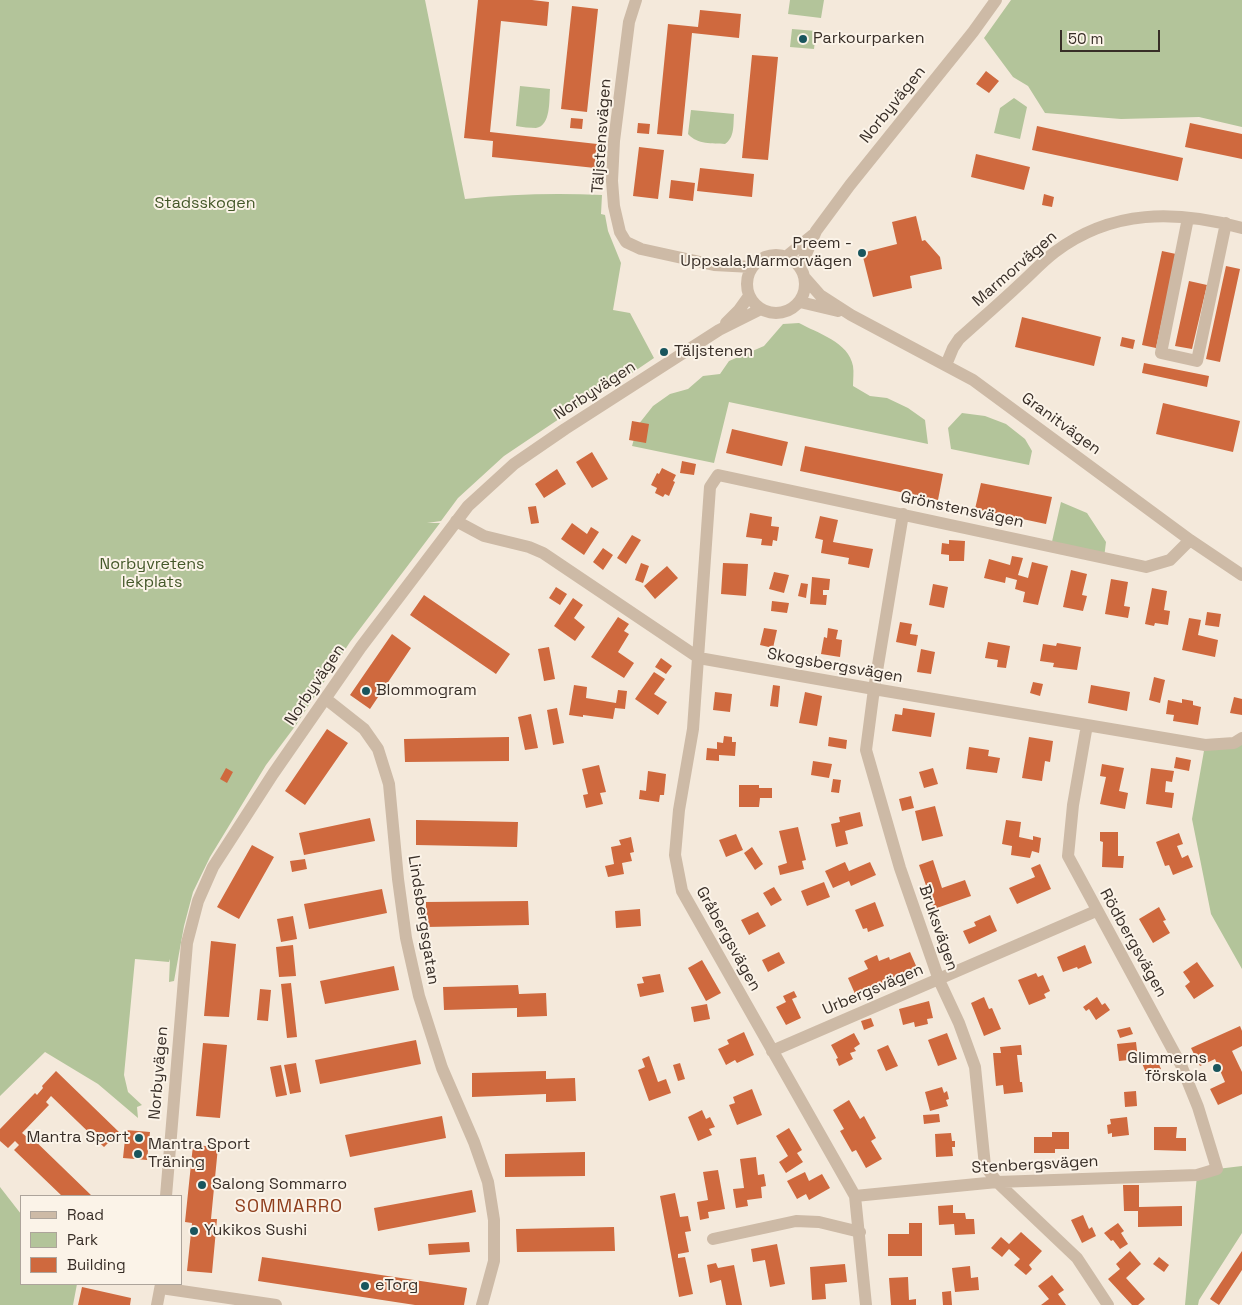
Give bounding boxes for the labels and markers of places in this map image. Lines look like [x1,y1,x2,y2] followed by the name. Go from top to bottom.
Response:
[813,29,925,49] place label: Parkourparken
[797,33,809,45] marker: Parkourparken
[680,234,852,272] place label: Preem - Uppsala,Marmorvägen
[856,247,868,259] marker: Preem - Uppsala,Marmorvägen
[674,342,753,362] place label: Täljstenen
[658,346,670,358] marker: Täljstenen
[376,681,477,701] place label: Blommogram
[360,685,372,697] marker: Blommogram
[1127,1049,1207,1087] place label: Glimmerns förskola
[1211,1062,1223,1074] marker: Glimmerns förskola
[27,1128,129,1148] place label: Mantra Sport
[133,1132,145,1144] marker: Mantra Sport
[148,1135,250,1173] place label: Mantra Sport Träning
[132,1148,144,1160] marker: Mantra Sport Träning
[212,1175,347,1195] place label: Salong Sommarro
[196,1179,208,1191] marker: Salong Sommarro
[204,1221,307,1241] place label: Yukikos Sushi
[188,1225,200,1237] marker: Yukikos Sushi
[375,1276,418,1296] place label: eTorg
[359,1280,371,1292] marker: eTorg

